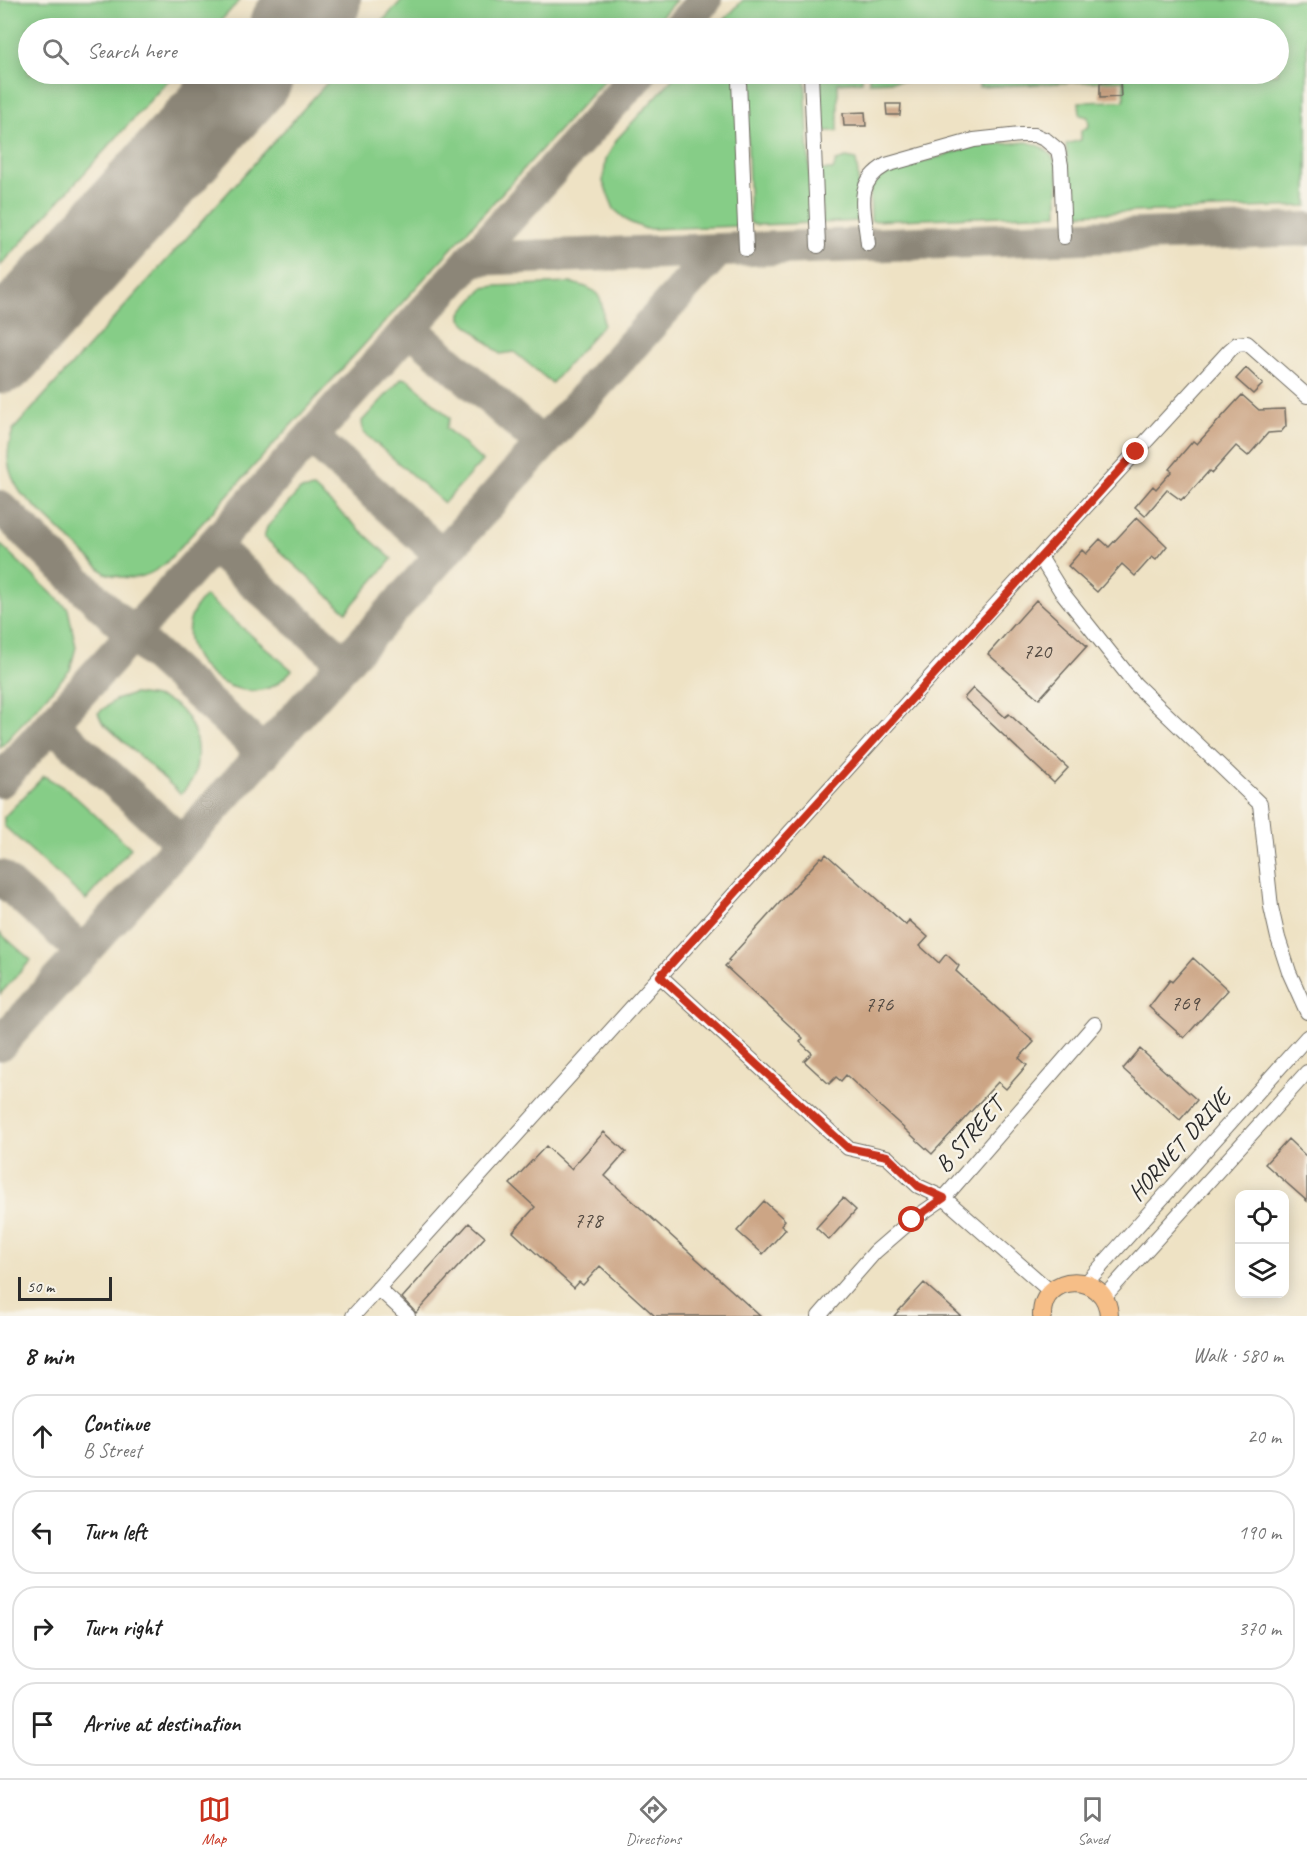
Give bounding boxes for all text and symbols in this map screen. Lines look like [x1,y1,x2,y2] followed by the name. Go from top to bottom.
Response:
[18,18,1289,84] search box
[39,35,72,68] icon: search
[87,37,177,65] text: Search here
[1122,438,1148,464] route end
[1023,638,1053,664] house number: 720
[1171,990,1201,1016] house number: 769
[865,991,894,1017] house number: 776
[1121,1081,1239,1207] street label: HORNET DRIVE
[928,1087,1014,1179] street label: B STREET
[1235,1190,1289,1298] map controls
[1235,1190,1289,1244] button: locate
[898,1206,924,1232] route start
[574,1207,605,1233] house number: 778
[1235,1244,1289,1298] button: layers
[18,1274,112,1302] scale bar
[27,1277,54,1297] text: 50 m
[24,1339,74,1372] text: 8 min
[1193,1343,1283,1368] text: Walk · 580 m
[83,1410,149,1438] text: Continue
[26,1420,59,1453] icon: ahead
[1247,1424,1281,1449] text: 20 m
[83,1438,141,1463] text: B Street
[26,1516,59,1549] icon: left
[83,1518,147,1546] text: Turn left
[1238,1520,1281,1545] text: 190 m
[26,1612,59,1645] icon: right
[83,1614,160,1642] text: Turn right
[1238,1616,1281,1641] text: 370 m
[26,1708,59,1741] icon: arrive
[83,1710,240,1738] text: Arrive at destination
[198,1793,231,1849] tab: Map
[626,1793,681,1849] tab: Directions
[1076,1793,1109,1849] tab: Saved

